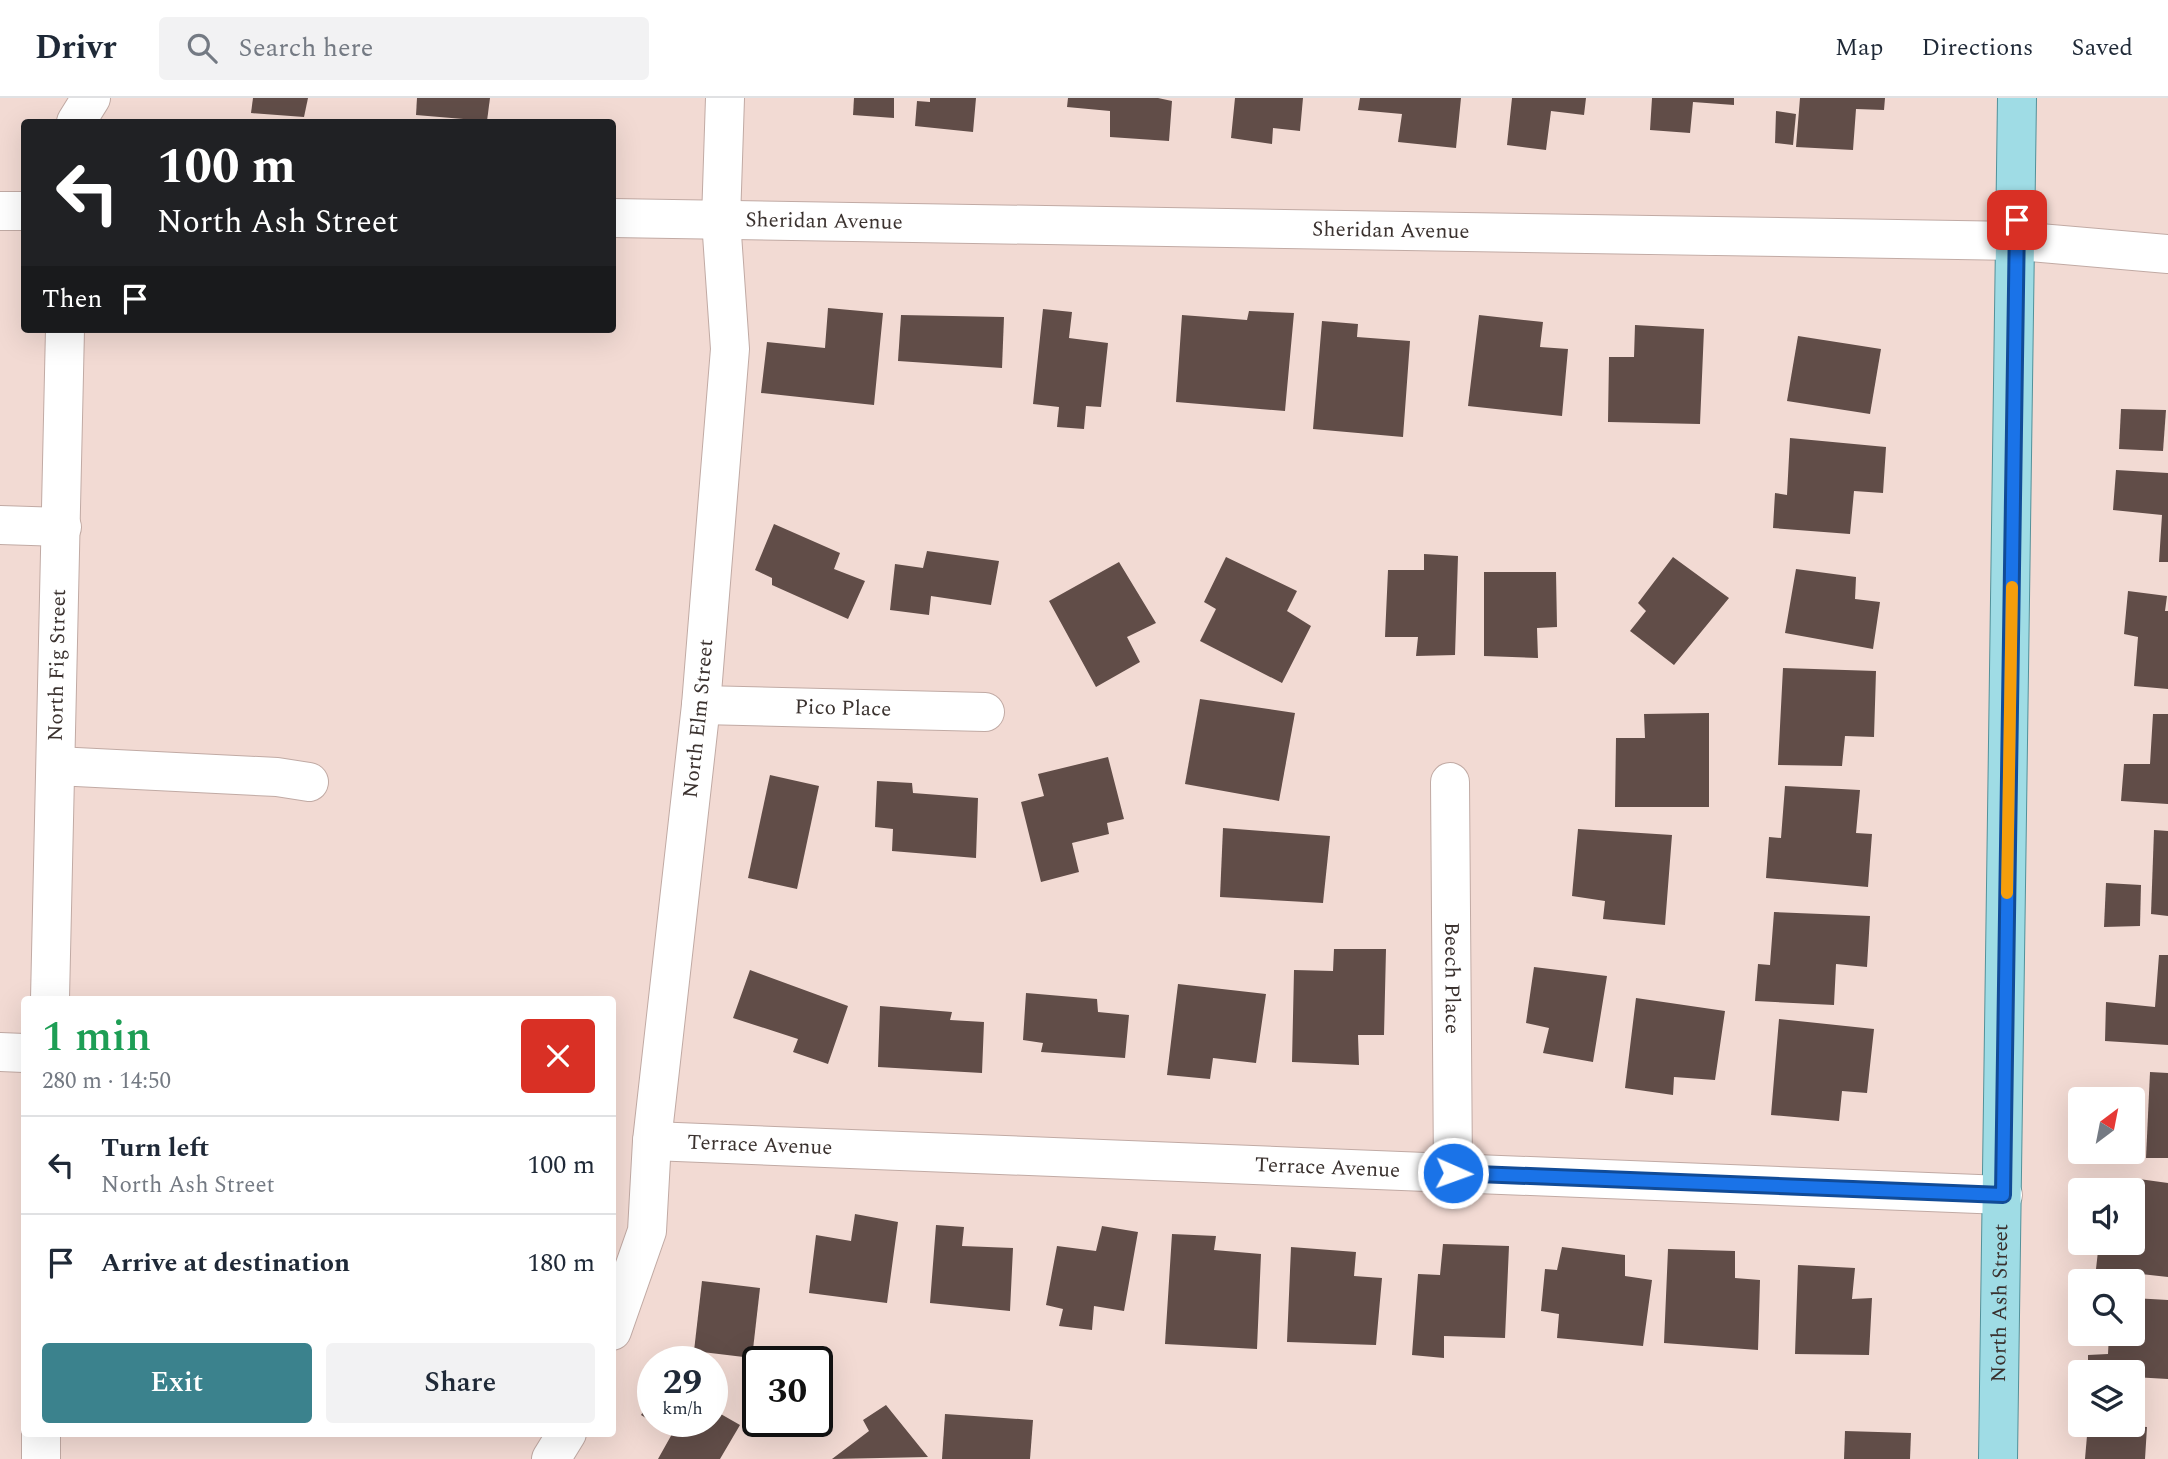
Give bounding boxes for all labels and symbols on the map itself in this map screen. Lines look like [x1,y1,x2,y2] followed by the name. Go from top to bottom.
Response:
[1987,190,2047,250] pin
[745,204,903,239] street label: Sheridan Avenue
[1312,213,1470,248] street label: Sheridan Avenue
[40,588,75,742] street label: North Fig Street
[675,638,722,800] street label: North Elm Street
[794,691,892,726] street label: Pico Place
[1435,922,1468,1034] street label: Beech Place
[2068,1087,2146,1164] north arrow
[687,1126,833,1164] street label: Terrace Avenue
[1416,1136,1490,1210] position arrow
[1254,1149,1401,1187] street label: Terrace Avenue
[1983,1223,2017,1383] street label: North Ash Street
[742,1346,833,1437] speed limit sign: 30

